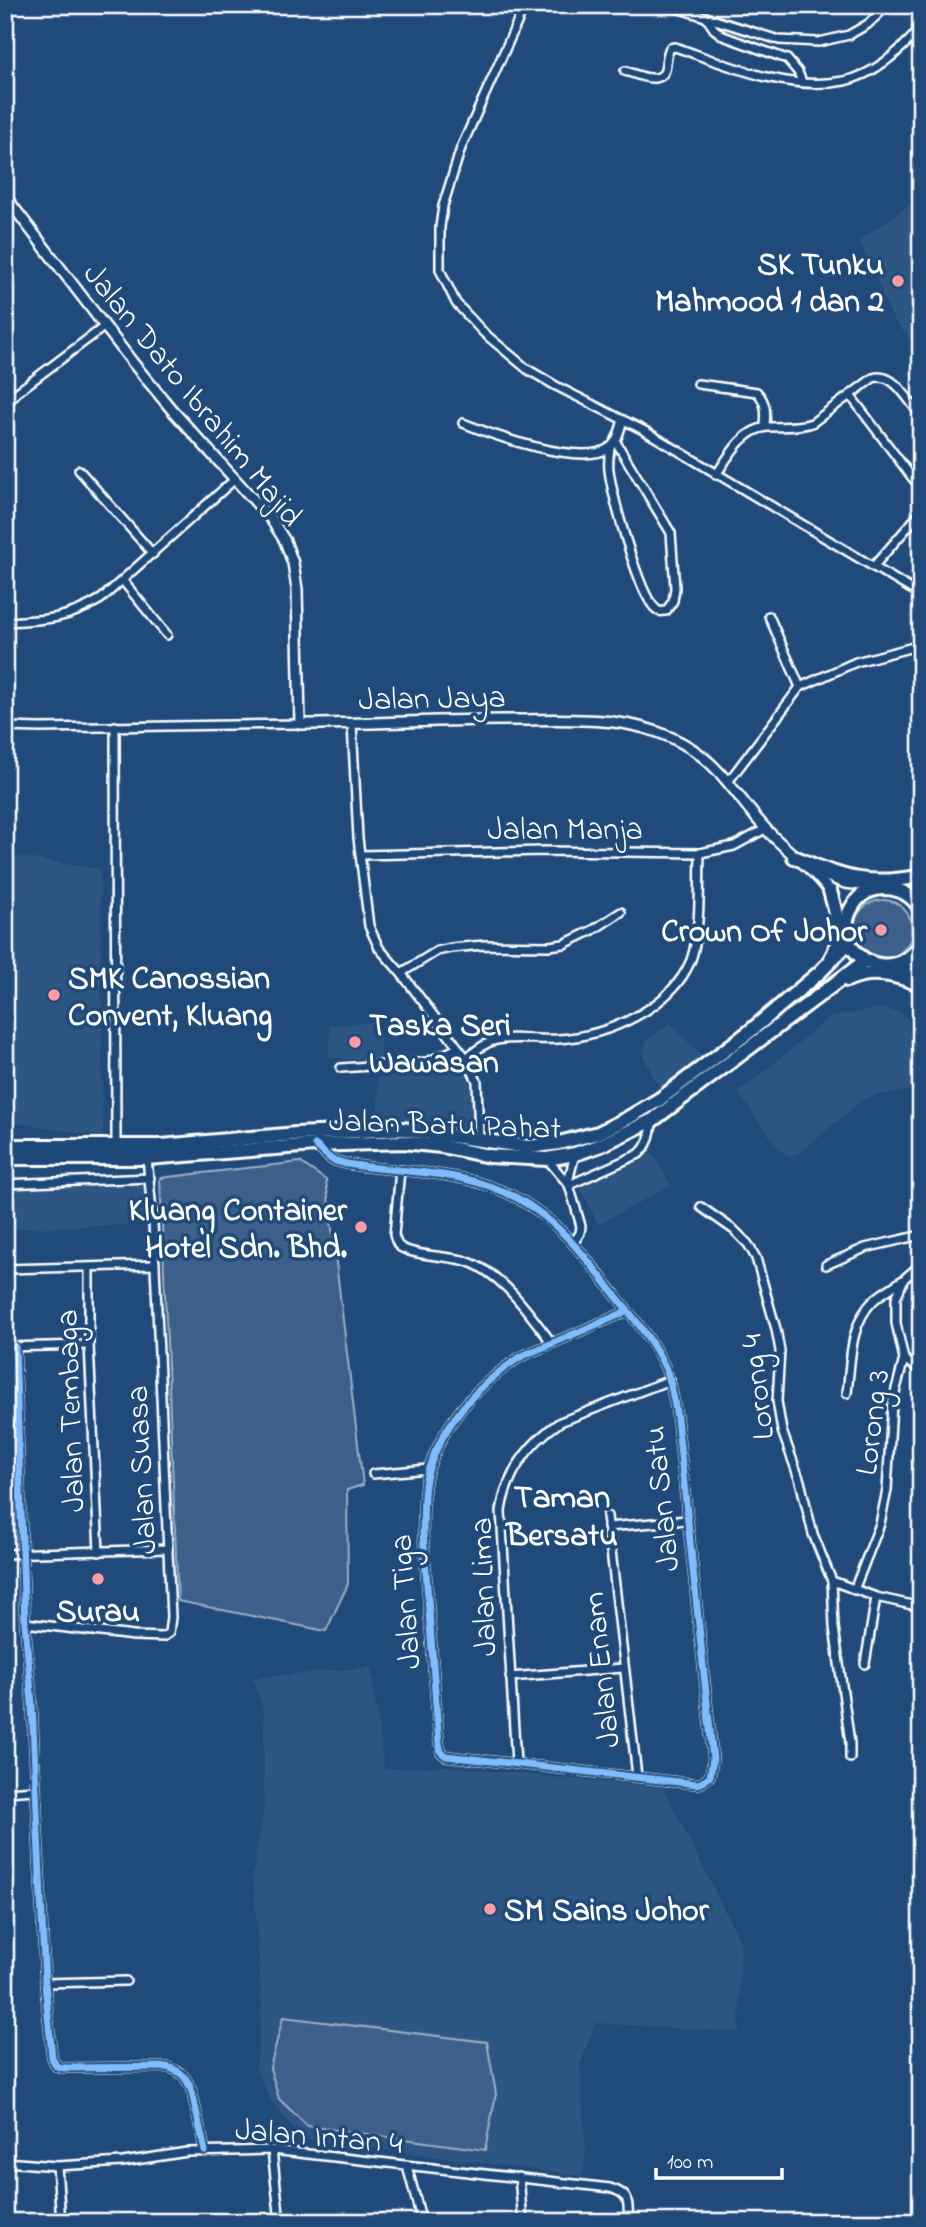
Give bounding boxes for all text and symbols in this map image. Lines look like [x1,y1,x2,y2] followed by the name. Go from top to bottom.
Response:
[655,243,884,327] place label: SK Tunku Mahmood 1 dan 2
[70,254,313,538] street label: Jalan Dato Ibrahim Majid
[890,273,906,289] marker: SK Tunku Mahmood 1 dan 2
[358,676,506,725] street label: Jalan Jaya
[487,808,643,855] street label: Jalan Manja
[661,910,868,957] place label: Crown Of Johor
[873,922,889,938] marker: Crown Of Johor
[68,957,272,1042] place label: SMK Canossian Convent, Kluang
[46,987,62,1003] marker: SMK Canossian Convent, Kluang
[369,1004,511,1088] place label: Taska Seri Wawasan
[347,1034,363,1050] marker: Taska Seri Wawasan
[328,1099,562,1154] street label: Jalan Batu Pahat
[129,1189,348,1273] place label: Kluang Container Hotel Sdn. Bhd.
[353,1219,369,1235] marker: Kluang Container Hotel Sdn. Bhd.
[45,1309,100,1513] street label: Jalan Tembaga
[730,1331,789,1442] street label: Lorong 4
[845,1367,904,1478] street label: Lorong 3
[116,1384,171,1555] street label: Jalan Suasa
[632,1424,694,1574] street label: Jalan Satu
[504,1475,618,1561] district label: Taman Bersatu
[460,1517,511,1657] street label: Jalan Lima
[379,1533,436,1671] street label: Jalan Tiga
[90,1571,106,1587] marker: Surau
[572,1589,635,1750] street label: Jalan Enam
[56,1590,140,1637] place label: Surau
[504,1889,710,1936] place label: SM Sains Johor
[482,1901,498,1917] marker: SM Sains Johor
[233,2108,404,2169] street label: Jalan Intan 4
[656,2136,782,2180] scale bar
[667,2148,713,2178] text: 100 m

